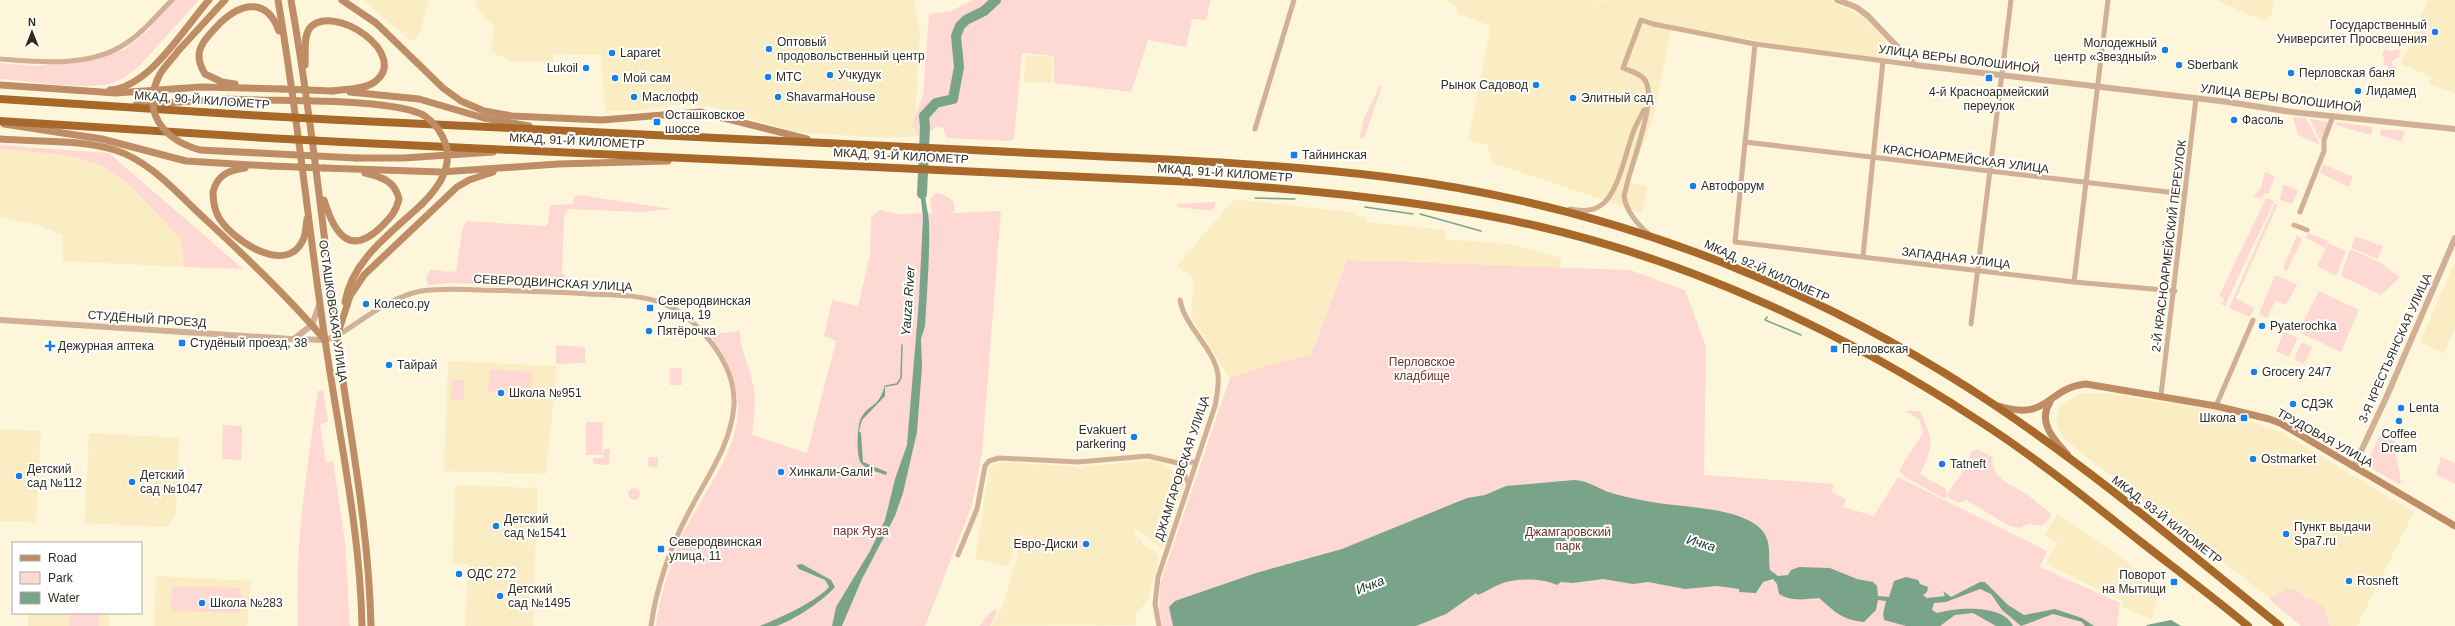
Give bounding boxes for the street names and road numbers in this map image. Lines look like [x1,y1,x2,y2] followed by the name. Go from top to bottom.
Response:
[1878,41,2040,76] street label: УЛИЦА ВЕРЫ ВОЛОШИНОЙ
[2200,80,2362,115] street label: УЛИЦА ВЕРЫ ВОЛОШИНОЙ
[134,87,270,112] street label: МКАД, 90-Й КИЛОМЕТР
[509,129,645,152] street label: МКАД, 91-Й КИЛОМЕТР
[2148,139,2189,353] street label: 2-Й КРАСНОАРМЕЙСКИЙ ПЕРЕУЛОК
[1882,141,2050,176] street label: КРАСНОАРМЕЙСКАЯ УЛИЦА
[833,144,969,167] street label: МКАД, 91-Й КИЛОМЕТР
[1157,160,1293,185] street label: МКАД, 91-Й КИЛОМЕТР
[1702,236,1832,305] street label: МКАД, 92-Й КИЛОМЕТР
[316,239,350,383] street label: ОСТАШКОВСКАЯ УЛИЦА
[1901,244,2011,272] street label: ЗАПАДНАЯ УЛИЦА
[2356,271,2434,425] street label: 3-Я КРЕСТЬЯНСКАЯ УЛИЦА
[473,272,633,294] street label: СЕВЕРОДВИНСКАЯ УЛИЦА
[87,307,207,330] street label: СТУДЁНЫЙ ПРОЕЗД
[1152,394,1212,542] street label: ДЖАМГАРОВСКАЯ УЛИЦА
[2274,406,2376,470] street label: ТРУДОВАЯ УЛИЦА
[2109,472,2225,567] street label: МКАД, 93-Й КИЛОМЕТР

